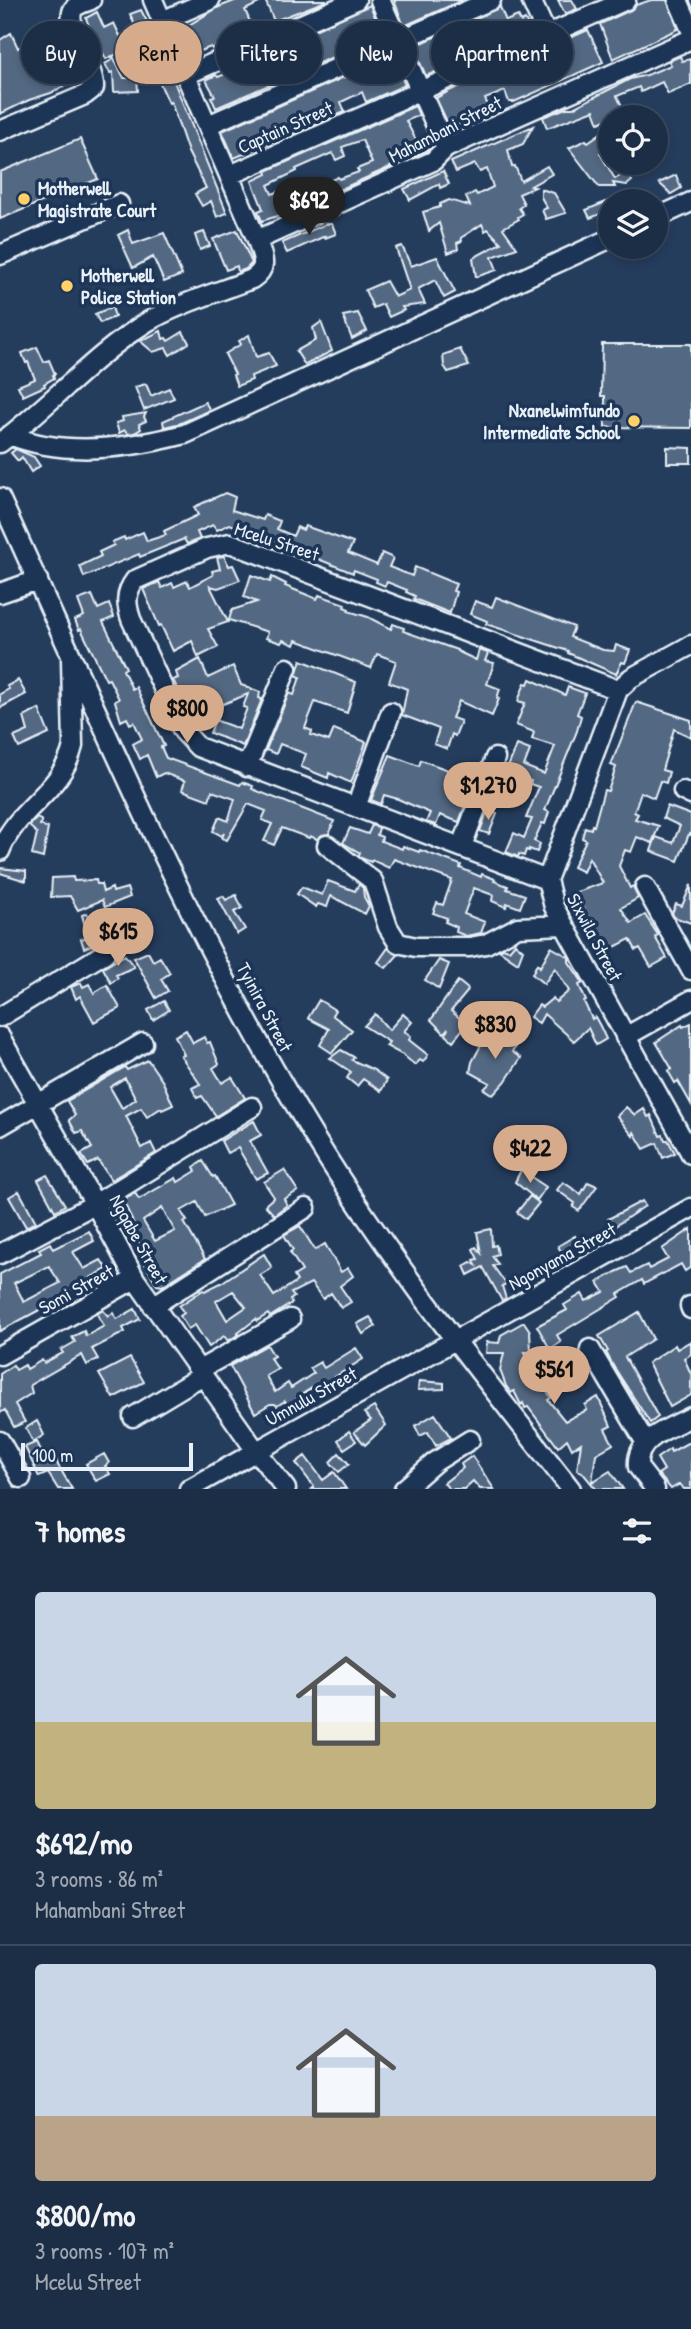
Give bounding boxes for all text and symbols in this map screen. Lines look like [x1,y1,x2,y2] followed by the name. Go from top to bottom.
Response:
[21,21,101,84] chip: Buy
[115,21,202,84] chip: Rent
[216,21,322,84] chip: Filters
[336,21,417,84] chip: New
[431,21,573,84] chip: Apartment
[384,89,506,169] street label: Mahambani Street
[233,94,337,160] street label: Captain Street
[598,105,668,259] map controls
[598,105,668,175] button: locate
[38,175,158,224] place label: Motherwell Magistrate Court
[268,177,350,237] pin: $692
[289,184,329,215] text: $692
[598,189,668,259] button: layers
[16,191,32,207] marker: Motherwell Magistrate Court
[81,262,177,310] place label: Motherwell Police Station
[59,278,75,294] marker: Motherwell Police Station
[483,397,621,445] place label: Nxanelwimfundo Intermediate School
[626,413,642,429] marker: Nxanelwimfundo Intermediate School
[231,515,323,567] street label: Mcelu Street
[146,686,228,745] pin: $800
[166,692,208,723] text: $800
[431,762,545,822] pin: $1,270
[459,769,517,800] text: $1,270
[561,889,629,986] street label: Sixwila Street
[77,908,159,968] pin: $615
[99,915,137,946] text: $615
[231,958,300,1057] street label: Tyinira Street
[454,1002,536,1061] pin: $830
[474,1008,516,1039] text: $830
[489,1126,571,1185] pin: $422
[509,1132,551,1163] text: $422
[104,1189,175,1289] street label: Ngqabe Street
[504,1215,621,1296] street label: Ngonyama Street
[34,1257,119,1320] street label: Somi Street
[513,1346,595,1406] pin: $561
[535,1353,573,1384] text: $561
[261,1360,362,1432] street label: Umnulu Street
[21,1440,192,1472] scale bar
[32,1442,73,1468] text: 100 m
[35,1511,125,1551] text: 7 homes
[618,1512,656,1550] icon: filters
[283,1638,409,1764] icon: home
[35,1823,132,1863] text: $692/mo
[35,1863,163,1894] text: 3 rooms · 86 m²
[35,1894,185,1925] text: Mahambani Street
[283,2010,409,2136] icon: home
[35,2195,135,2235] text: $800/mo
[35,2235,174,2266] text: 3 rooms · 107 m²
[35,2266,141,2297] text: Mcelu Street

